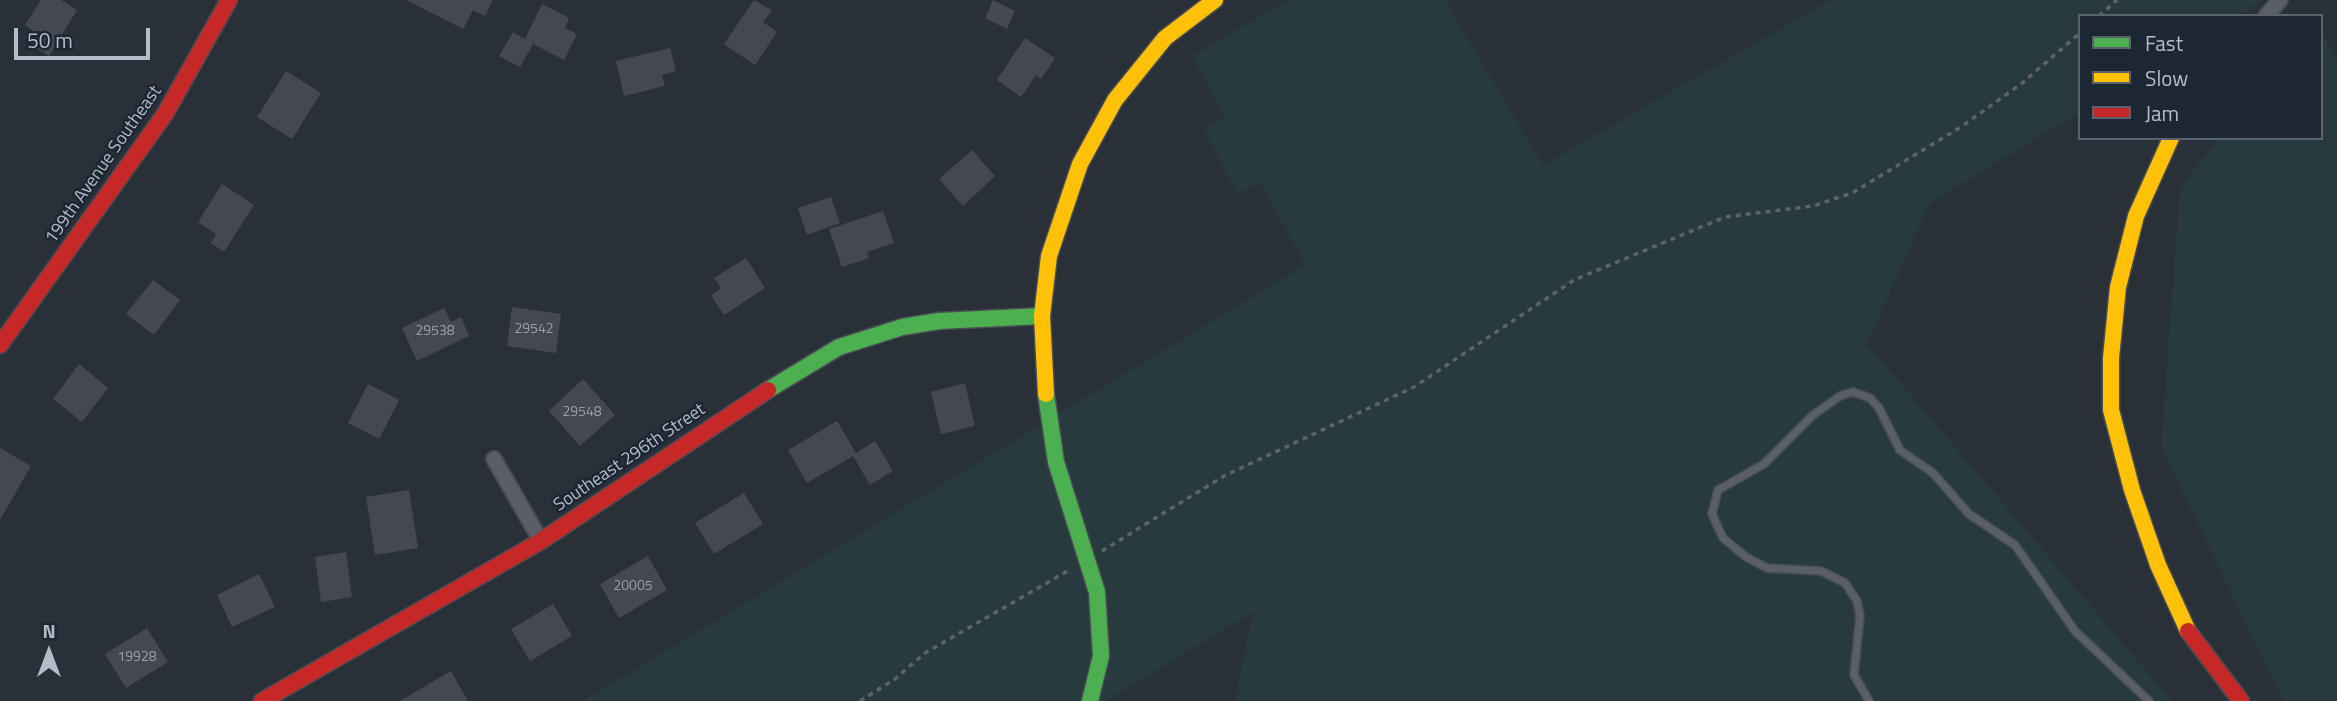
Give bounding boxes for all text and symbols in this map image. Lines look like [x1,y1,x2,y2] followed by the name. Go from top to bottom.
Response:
[18,14,154,58] scale bar
[2078,14,2323,140] legend
[27,24,73,56] text: 50 m
[2145,27,2183,59] text: Fast
[2145,62,2188,94] text: Slow
[41,82,167,248] street label: 199th Avenue Southeast
[2145,97,2179,129] text: Jam
[514,322,554,338] house number: 29542
[415,324,455,340] house number: 29538
[550,399,710,517] street label: Southeast 296th Street
[562,405,602,421] house number: 29548
[613,579,653,595] house number: 20005
[42,616,56,645] text: N
[14,617,84,687] north arrow
[117,650,157,666] house number: 19928

